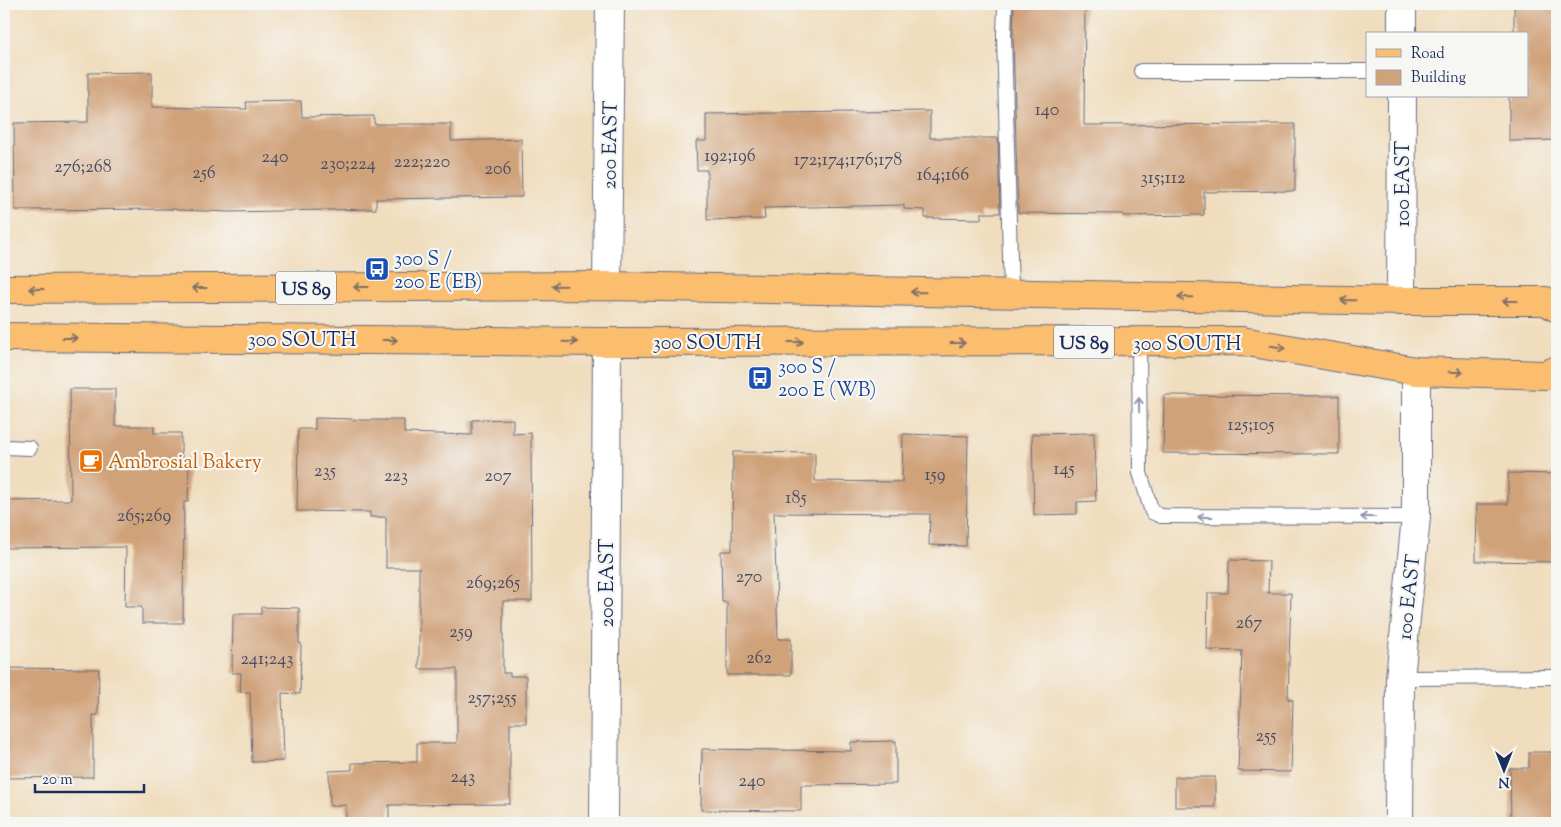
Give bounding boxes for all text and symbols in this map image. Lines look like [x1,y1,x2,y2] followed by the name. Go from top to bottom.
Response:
[1366,32,1528,98] legend
[1411,44,1445,65] text: Road
[1411,68,1466,89] text: Building
[1035,98,1059,124] house number: 140
[596,100,627,190] street label: 200 EAST
[1390,141,1419,227] street label: 100 EAST
[704,144,756,170] house number: 192;196
[262,145,288,171] house number: 240
[794,148,902,174] house number: 172;174;176;178
[394,150,450,176] house number: 222;220
[320,152,376,178] house number: 230;224
[54,155,112,181] house number: 276;268
[485,157,511,183] house number: 206
[192,161,216,187] house number: 256
[917,163,969,189] house number: 164;166
[1141,166,1186,192] house number: 315;112
[394,246,482,298] place label: 300 S / 200 E (EB)
[364,256,390,282] bus stop icon: 300 S / 200 E (EB)
[276,272,336,304] road number: US 89
[551,281,567,291] one-way arrow
[353,282,370,292] one-way arrow
[191,283,207,293] one-way arrow
[28,284,44,294] one-way arrow
[910,287,926,297] one-way arrow
[1177,292,1194,302] one-way arrow
[1340,295,1356,305] one-way arrow
[1502,296,1518,306] one-way arrow
[1054,326,1114,358] road number: US 89
[248,327,356,356] street label: 300 SOUTH
[653,330,761,359] street label: 300 SOUTH
[1133,331,1241,360] street label: 300 SOUTH
[62,333,78,342] one-way arrow
[382,335,398,345] one-way arrow
[562,337,578,347] one-way arrow
[787,337,803,347] one-way arrow
[950,338,966,348] one-way arrow
[1269,343,1285,353] one-way arrow
[778,354,876,406] place label: 300 S / 200 E (WB)
[747,365,773,391] bus stop icon: 300 S / 200 E (WB)
[1448,367,1464,377] one-way arrow
[1134,398,1144,414] one-way arrow
[1227,413,1275,439] house number: 125;105
[78,448,104,474] cafe icon: Ambrosial Bakery
[108,449,262,478] place label: Ambrosial Bakery
[1053,457,1075,483] house number: 145
[314,459,336,485] house number: 235
[924,463,946,489] house number: 159
[384,464,408,490] house number: 223
[485,464,511,490] house number: 207
[785,486,807,512] house number: 185
[117,504,171,530] house number: 265;269
[1197,512,1213,521] one-way arrow
[1360,512,1376,522] one-way arrow
[594,539,623,627] street label: 200 EAST
[1392,553,1429,642] street label: 100 EAST
[736,565,762,591] house number: 270
[466,571,520,597] house number: 269;265
[1236,611,1262,637] house number: 267
[449,620,473,646] house number: 259
[746,646,772,672] house number: 262
[240,647,294,673] house number: 241;243
[467,686,517,712] house number: 257;255
[1256,724,1276,750] house number: 255
[1478,744,1528,794] north arrow
[35,762,144,794] scale bar
[451,765,475,791] house number: 243
[739,769,765,795] house number: 240
[42,770,73,791] text: 20 m
[1498,771,1510,791] text: N

